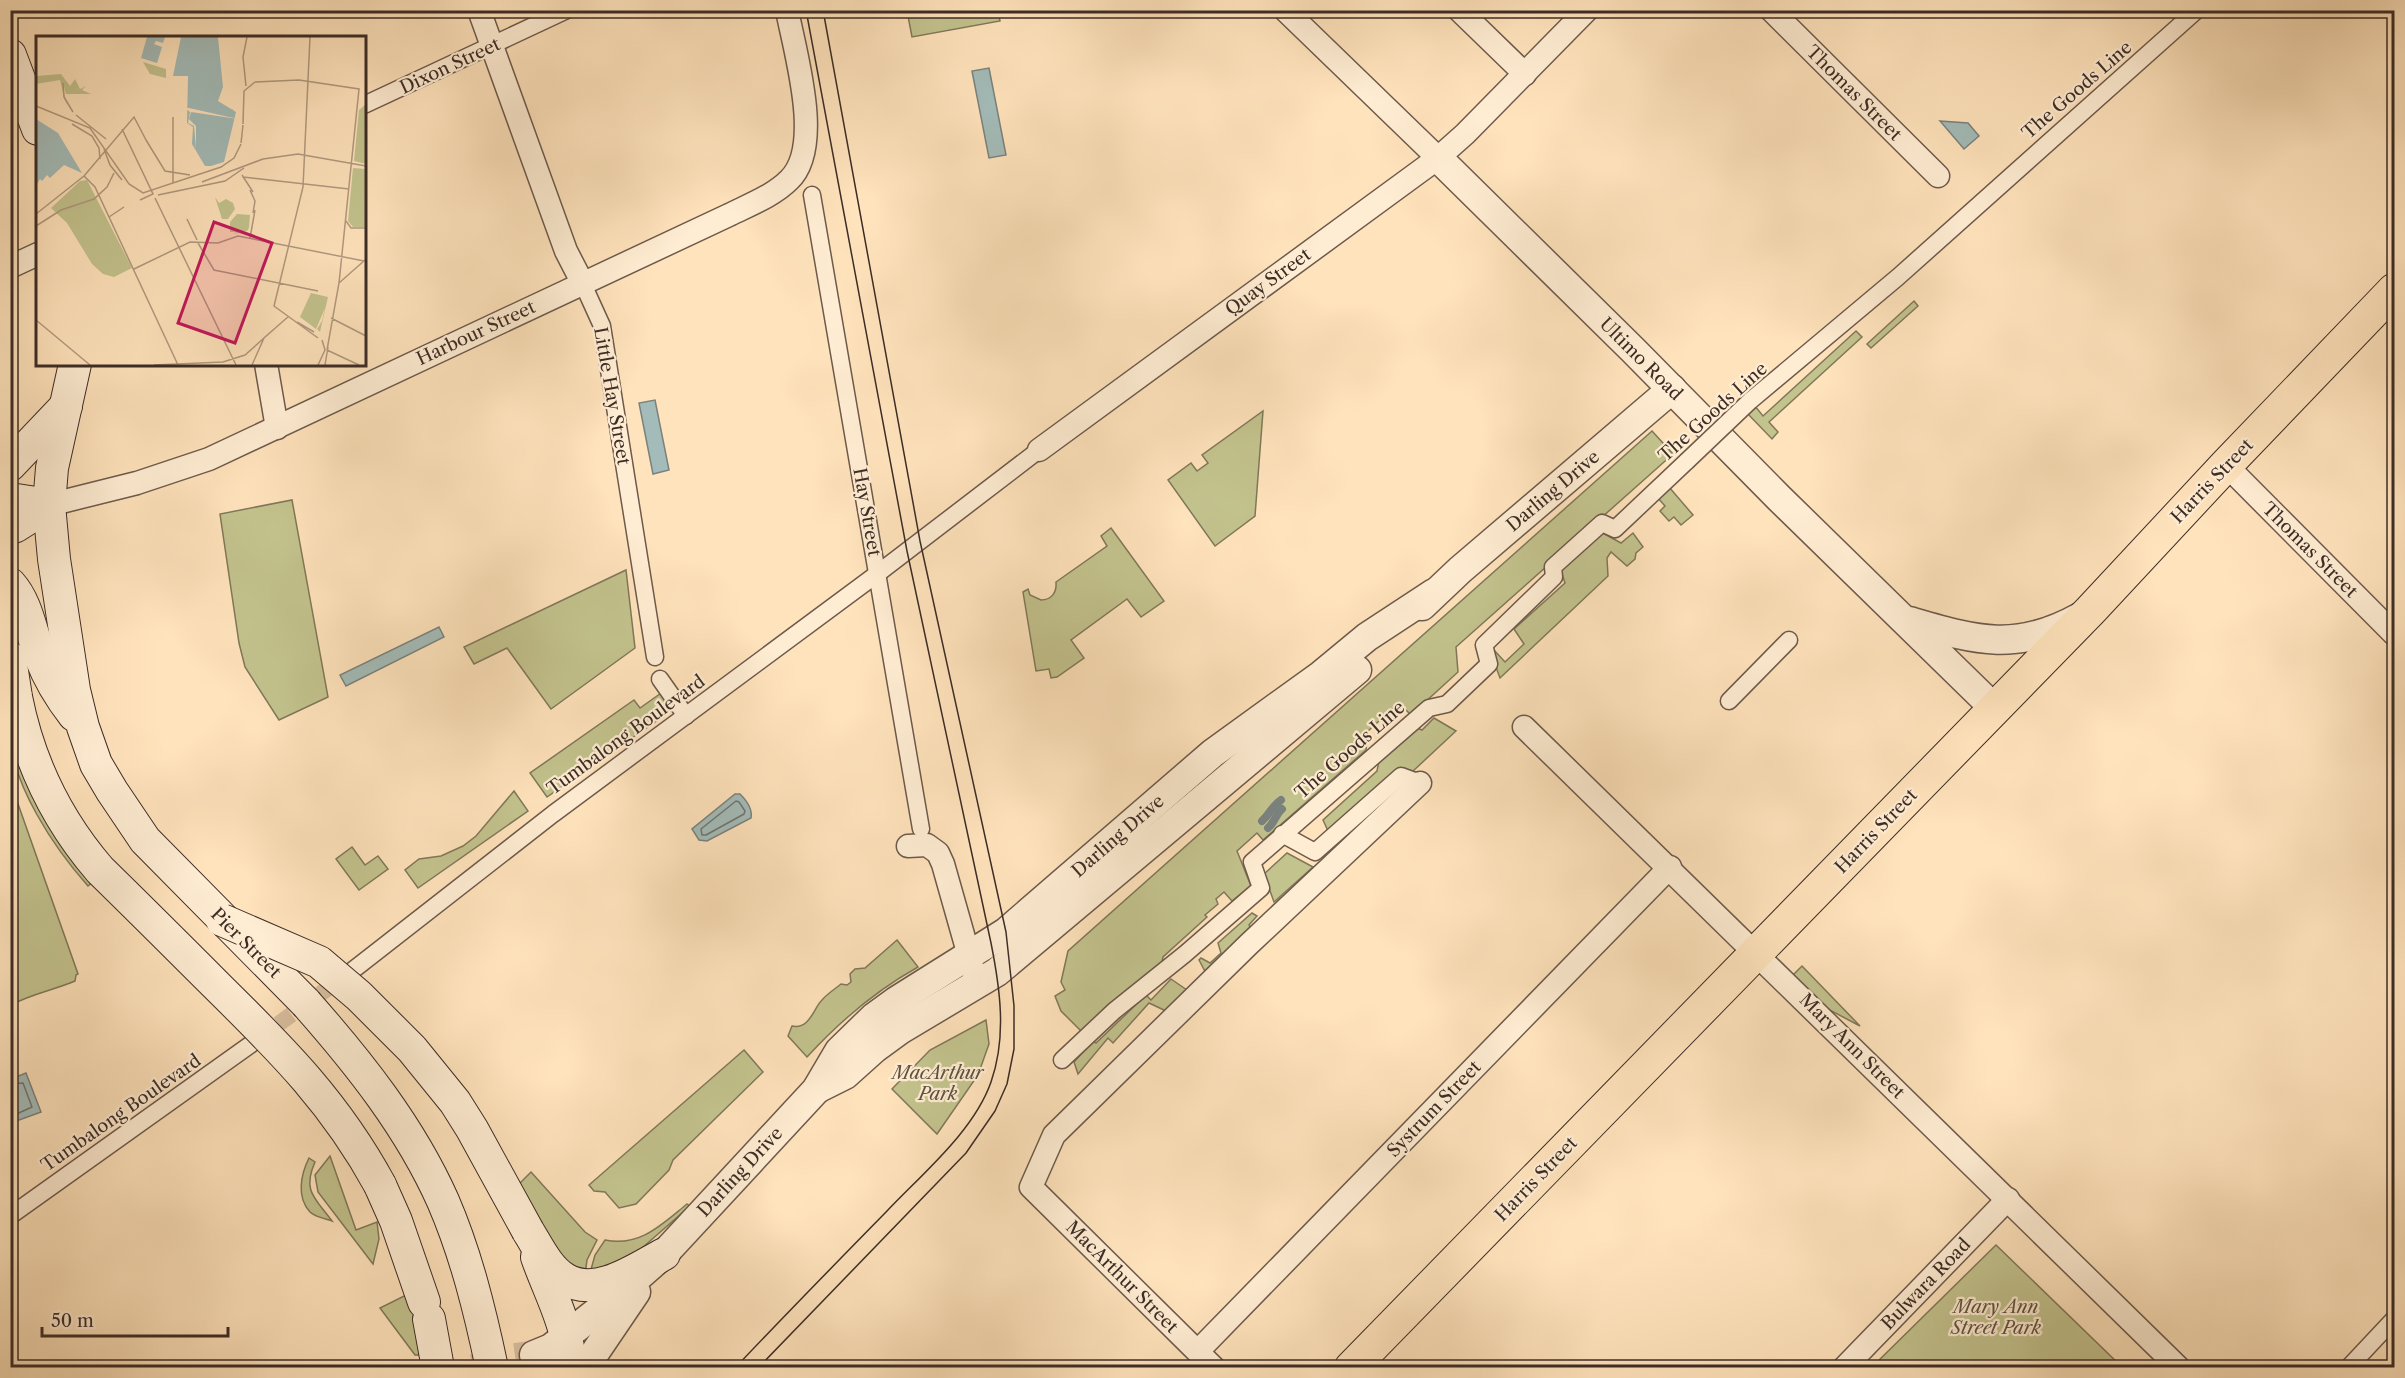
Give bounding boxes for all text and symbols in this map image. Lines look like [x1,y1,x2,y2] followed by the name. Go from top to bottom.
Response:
[396,33,504,99] street label: Dixon Street
[36,36,366,366] inset map
[2018,36,2136,144] street label: The Goods Line
[1802,41,1907,146] street label: Thomas Street
[1221,243,1316,320] street label: Quay Street
[413,296,539,370] street label: Harbour Street
[1595,313,1687,405] street label: Ultimo Road
[589,325,635,467] street label: Little Hay Street
[1654,358,1772,466] street label: The Goods Line
[2166,434,2258,528] street label: Harris Street
[1502,446,1604,536] street label: Darling Drive
[848,466,886,559] street label: Hay Street
[2258,498,2363,603] street label: Thomas Street
[543,670,709,800] street label: Tumbalong Boulevard
[1291,696,1409,804] street label: The Goods Line
[1830,784,1922,878] street label: Harris Street
[1067,790,1169,882] street label: Darling Drive
[206,903,286,983] street label: Pier Street
[1795,989,1910,1104] street label: Mary Ann Street
[37,1050,205,1176] street label: Tumbalong Boulevard
[1382,1056,1486,1162] street label: Systrum Street
[890,1062,985,1105] park label: MacArthur Park
[693,1123,787,1221] street label: Darling Drive
[1490,1132,1582,1226] street label: Harris Street
[1061,1216,1183,1338] street label: MacArthur Street
[1877,1234,1975,1334] street label: Bulwara Road
[1950,1296,2042,1339] park label: Mary Ann Street Park
[42,1300,228,1338] scale bar
[51,1310,94,1332] text: 50 m

